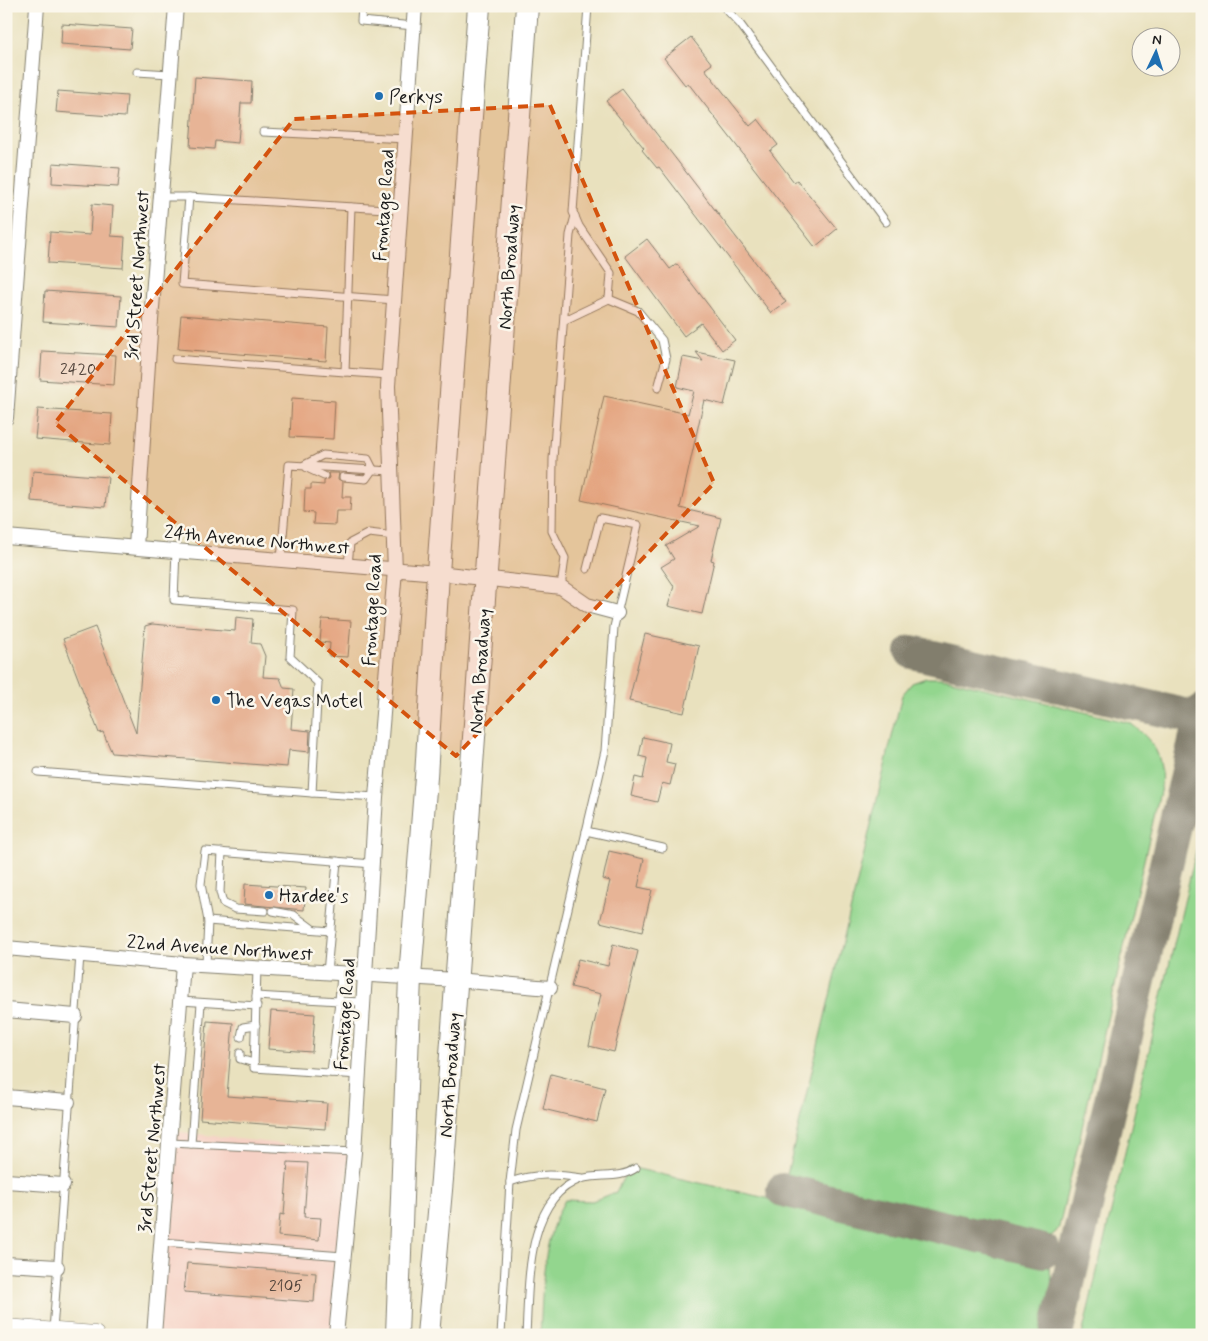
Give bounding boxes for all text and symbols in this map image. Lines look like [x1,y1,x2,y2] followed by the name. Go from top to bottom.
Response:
[1130,28,1180,78] north arrow
[1152,31,1162,49] text: N
[389,85,443,111] place label: Perkys
[373,90,385,102] marker: Perkys
[368,148,403,262] street label: Frontage Road
[119,189,156,361] street label: 3rd Street Northwest
[493,204,526,330] street label: North Broadway
[60,359,96,380] house number: 2420
[163,520,351,561] street label: 24th Avenue Northwest
[357,553,390,667] street label: Frontage Road
[464,608,497,734] street label: North Broadway
[226,689,363,715] place label: The Vegas Motel
[210,694,222,706] marker: The Vegas Motel
[279,884,349,909] place label: Hardee's
[263,889,275,901] marker: Hardee's
[126,930,314,967] street label: 22nd Avenue Northwest
[329,957,364,1071] street label: Frontage Road
[434,1012,467,1138] street label: North Broadway
[133,1062,172,1234] street label: 3rd Street Northwest
[269,1276,303,1297] house number: 2105

